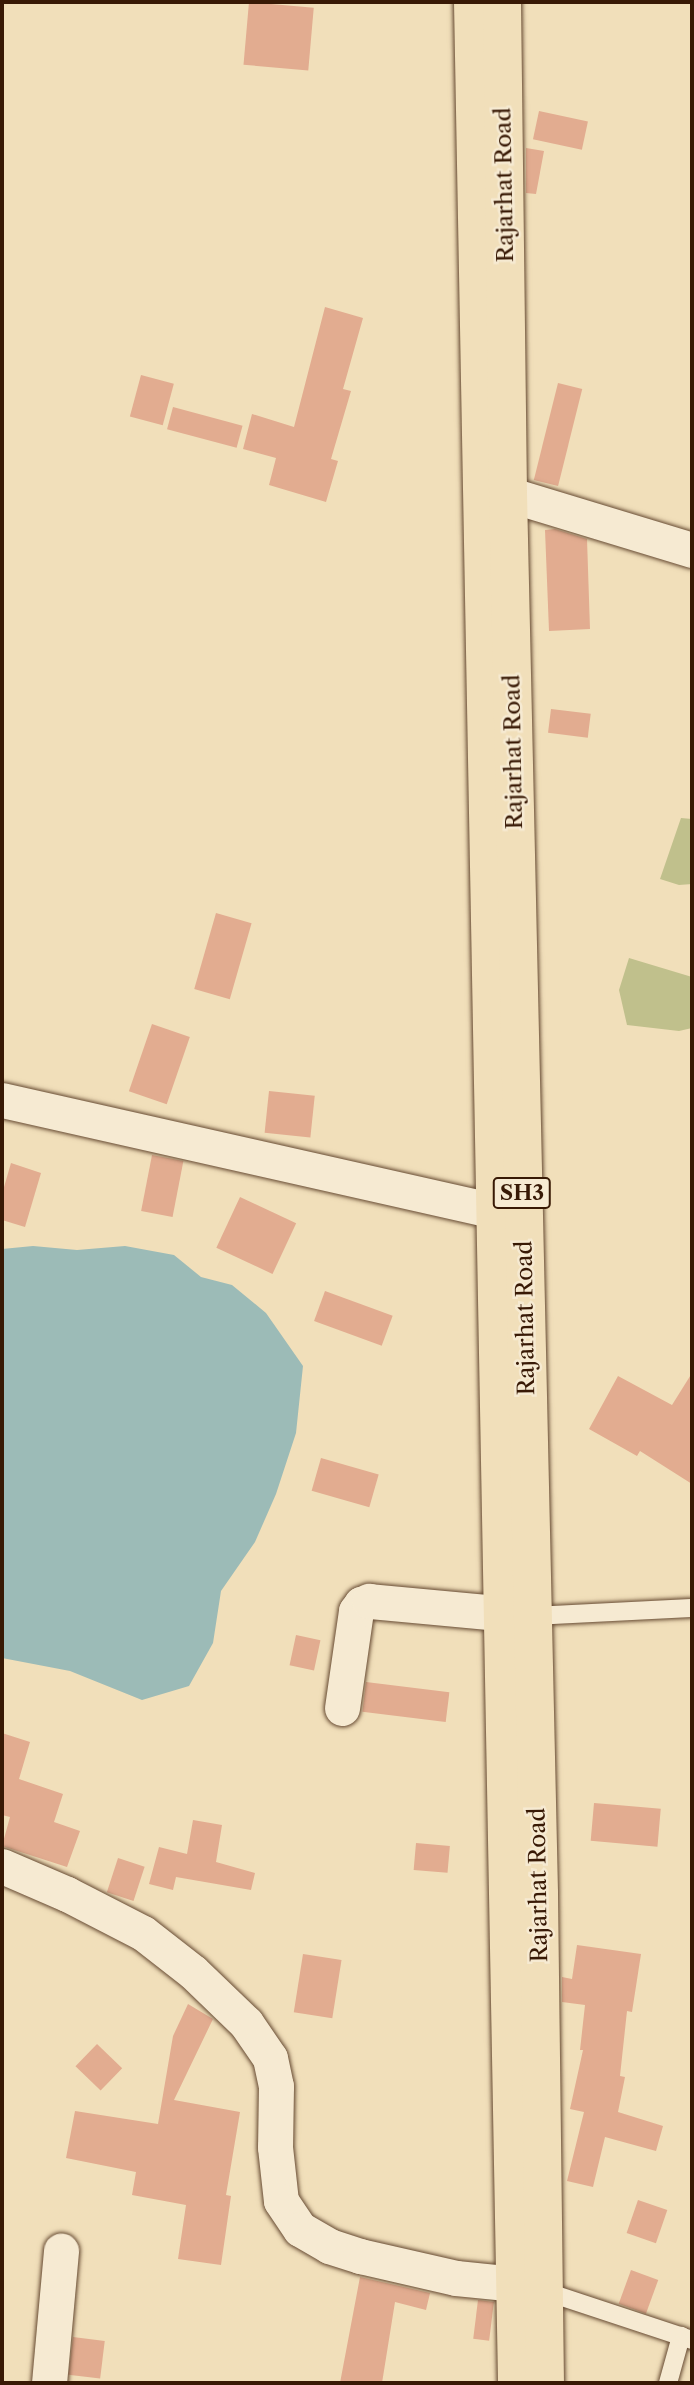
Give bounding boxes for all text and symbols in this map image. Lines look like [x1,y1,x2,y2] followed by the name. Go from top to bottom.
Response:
[489,107,519,263] street label: Rajarhat Road
[498,674,528,830] street label: Rajarhat Road
[492,1176,552,1210] road number: SH3
[510,1240,540,1396] street label: Rajarhat Road
[523,1807,553,1963] street label: Rajarhat Road

